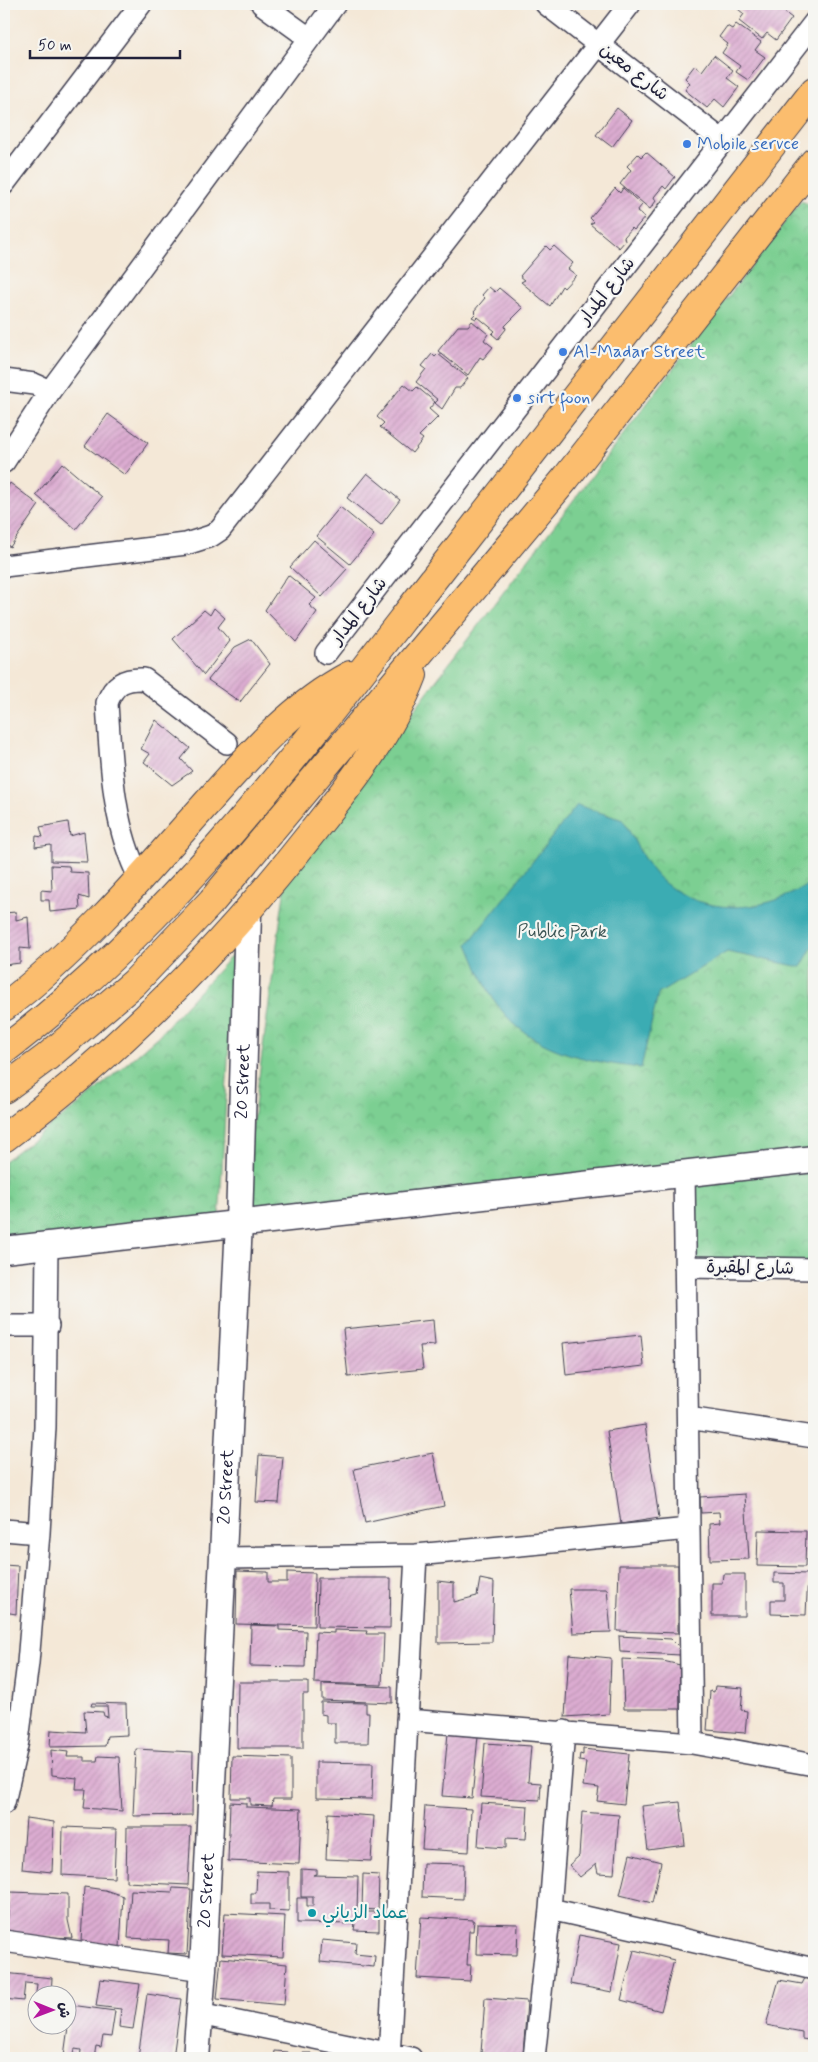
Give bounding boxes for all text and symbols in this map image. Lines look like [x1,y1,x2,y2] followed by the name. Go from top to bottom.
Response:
[30,28,180,60] scale bar
[38,36,72,56] text: 50 m
[595,37,673,107] street label: شارع معين
[697,132,799,156] place label: Mobile servce
[681,138,693,150] marker: Mobile servce
[572,252,641,331] street label: شارع المدار
[573,340,705,364] place label: Al-Madar Street
[557,346,569,358] marker: Al-Madar Street
[527,386,590,412] place label: sirt foon
[511,392,523,404] marker: sirt foon
[324,572,393,651] street label: شارع المدار
[517,920,607,944] park label: Public Park
[230,1043,256,1119] street label: 20 Street
[706,1255,794,1281] street label: شارع المقبرة
[212,1448,240,1525] street label: 20 Street
[193,1852,221,1929] street label: 20 Street
[322,1901,408,1928] place label: عماد الزياني
[306,1907,318,1919] marker: عماد الزياني
[28,1984,78,2034] north arrow
[55,2002,73,2018] text: ش

